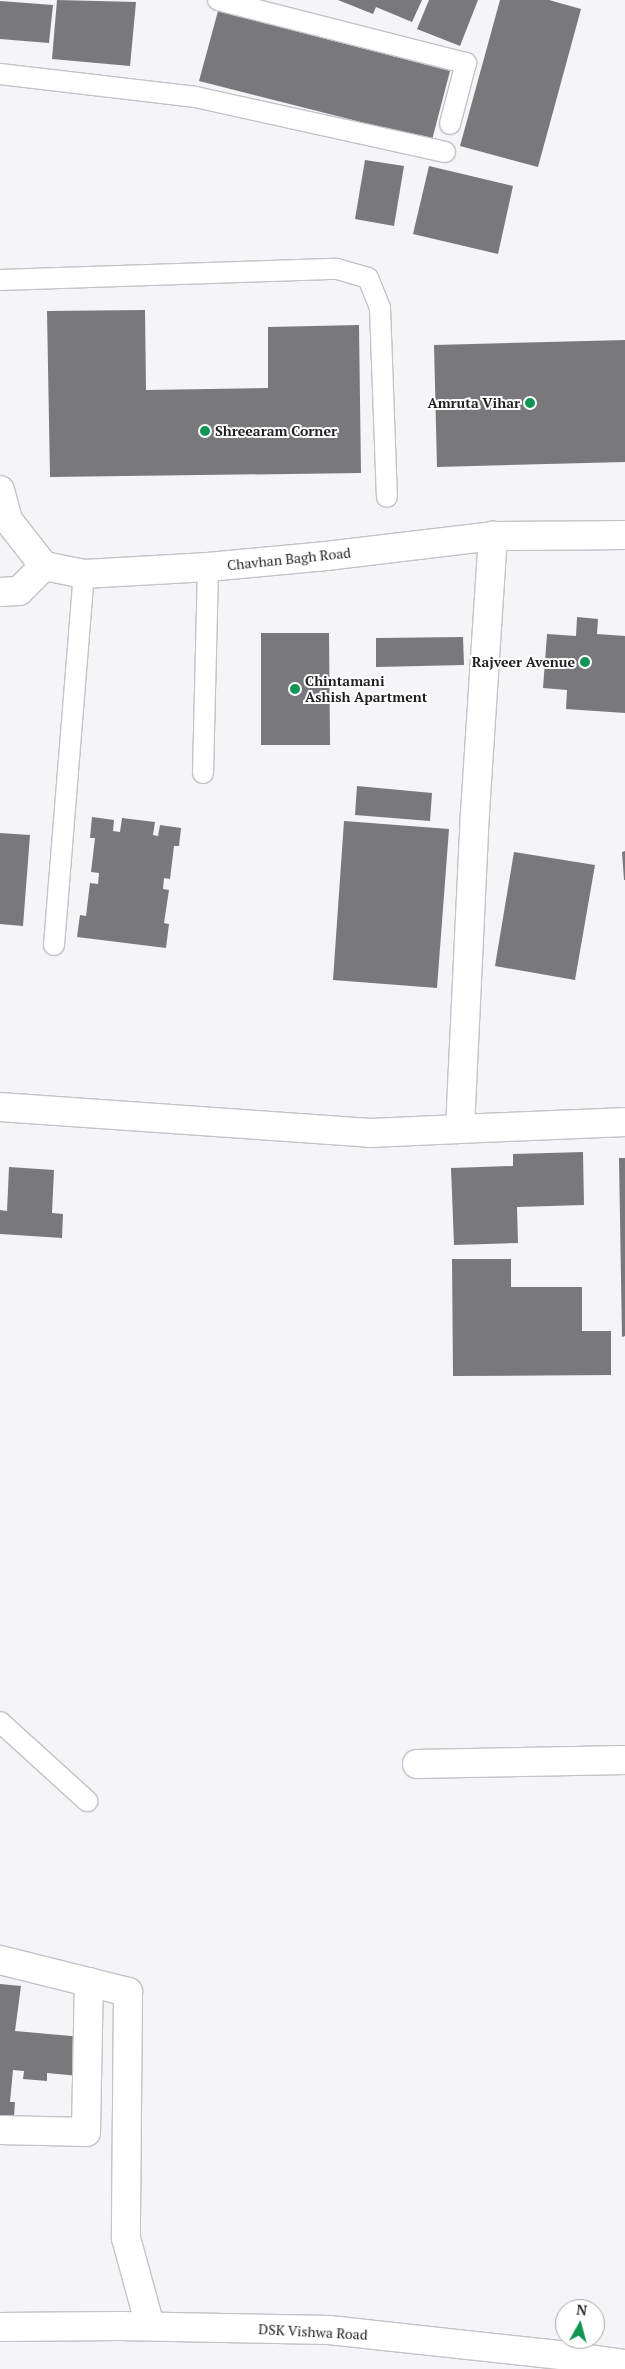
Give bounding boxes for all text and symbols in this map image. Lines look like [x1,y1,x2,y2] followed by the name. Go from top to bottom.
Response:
[427,395,520,411] place label: Amruta Vihar
[524,397,536,409] marker: Amruta Vihar
[215,423,337,439] place label: Shreearam Corner
[199,425,211,437] marker: Shreearam Corner
[226,544,352,574] street label: Chavhan Bagh Road
[472,654,575,670] place label: Rajveer Avenue
[579,656,591,668] marker: Rajveer Avenue
[305,673,427,706] place label: Chintamani Ashish Apartment
[289,683,301,695] marker: Chintamani Ashish Apartment
[555,2299,605,2349] north arrow
[575,2300,588,2320] text: N
[258,2321,368,2343] street label: DSK Vishwa Road

